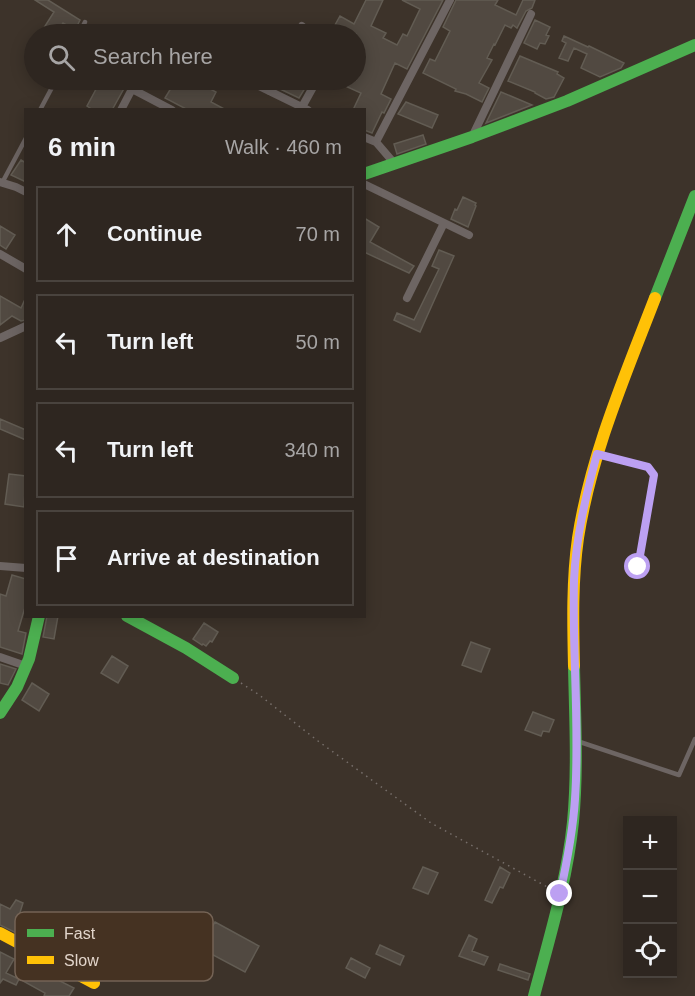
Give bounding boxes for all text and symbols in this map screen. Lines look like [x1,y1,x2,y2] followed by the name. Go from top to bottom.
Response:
[24,24,366,90] search box
[45,41,78,74] icon: search
[93,44,213,69] text: Search here
[48,132,116,162] text: 6 min
[225,136,342,158] text: Walk · 460 m
[50,218,83,251] icon: ahead
[107,221,202,246] text: Continue
[296,223,340,245] text: 70 m
[50,326,83,359] icon: left
[107,329,193,354] text: Turn left
[296,331,340,353] text: 50 m
[50,434,83,467] icon: left
[107,437,193,462] text: Turn left
[284,439,340,461] text: 340 m
[50,542,83,575] icon: arrive
[107,545,320,570] text: Arrive at destination
[624,553,650,579] route start
[623,816,677,978] map controls
[623,816,677,870] button: +
[623,870,677,924] button: −
[546,880,572,906] route end
[15,912,213,981] legend
[623,924,677,978] button: locate
[64,925,96,942] text: Fast
[64,952,99,969] text: Slow

